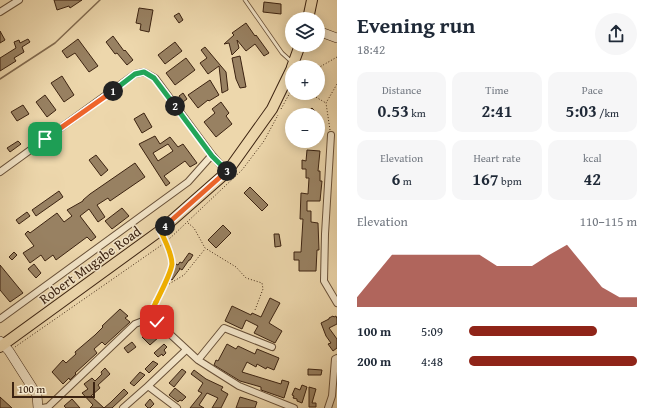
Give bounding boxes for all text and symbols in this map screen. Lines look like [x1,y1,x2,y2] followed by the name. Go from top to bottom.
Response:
[357,9,475,41] text: Evening run
[285,12,325,148] map controls
[285,12,325,52] button: layers
[595,13,637,55] button: share
[357,40,385,59] text: 18:42
[285,60,325,100] button: +
[103,81,123,101] pin: 1
[382,82,421,98] text: Distance
[485,82,509,98] text: Time
[582,82,603,98] text: Pace
[110,83,116,99] text: 1
[165,96,185,116] pin: 2
[172,98,178,114] text: 2
[378,98,409,123] text: 0.53
[481,98,513,123] text: 2:41
[566,98,597,123] text: 5:03
[409,105,426,121] text: km
[597,105,619,121] text: /km
[285,108,325,148] button: −
[28,122,62,156] pin
[34,128,56,150] icon: arrive
[380,150,423,166] text: Elevation
[473,150,521,166] text: Heart rate
[583,150,602,166] text: kcal
[217,161,237,181] pin: 3
[224,163,230,179] text: 3
[392,166,400,191] text: 6
[472,166,499,191] text: 167
[584,166,601,191] text: 42
[400,173,412,189] text: m
[499,173,522,189] text: bpm
[357,212,408,231] text: Elevation
[580,212,637,231] text: 110–115 m
[155,216,175,236] pin: 4
[162,218,168,234] text: 4
[35,221,146,309] street label: Robert Mugabe Road
[140,305,174,339] pin
[146,311,168,333] icon: check
[357,322,391,341] text: 100 m
[421,322,443,341] text: 5:09
[357,352,391,371] text: 200 m
[421,352,443,371] text: 4:48
[12,380,95,399] scale bar
[18,381,45,397] text: 100 m

